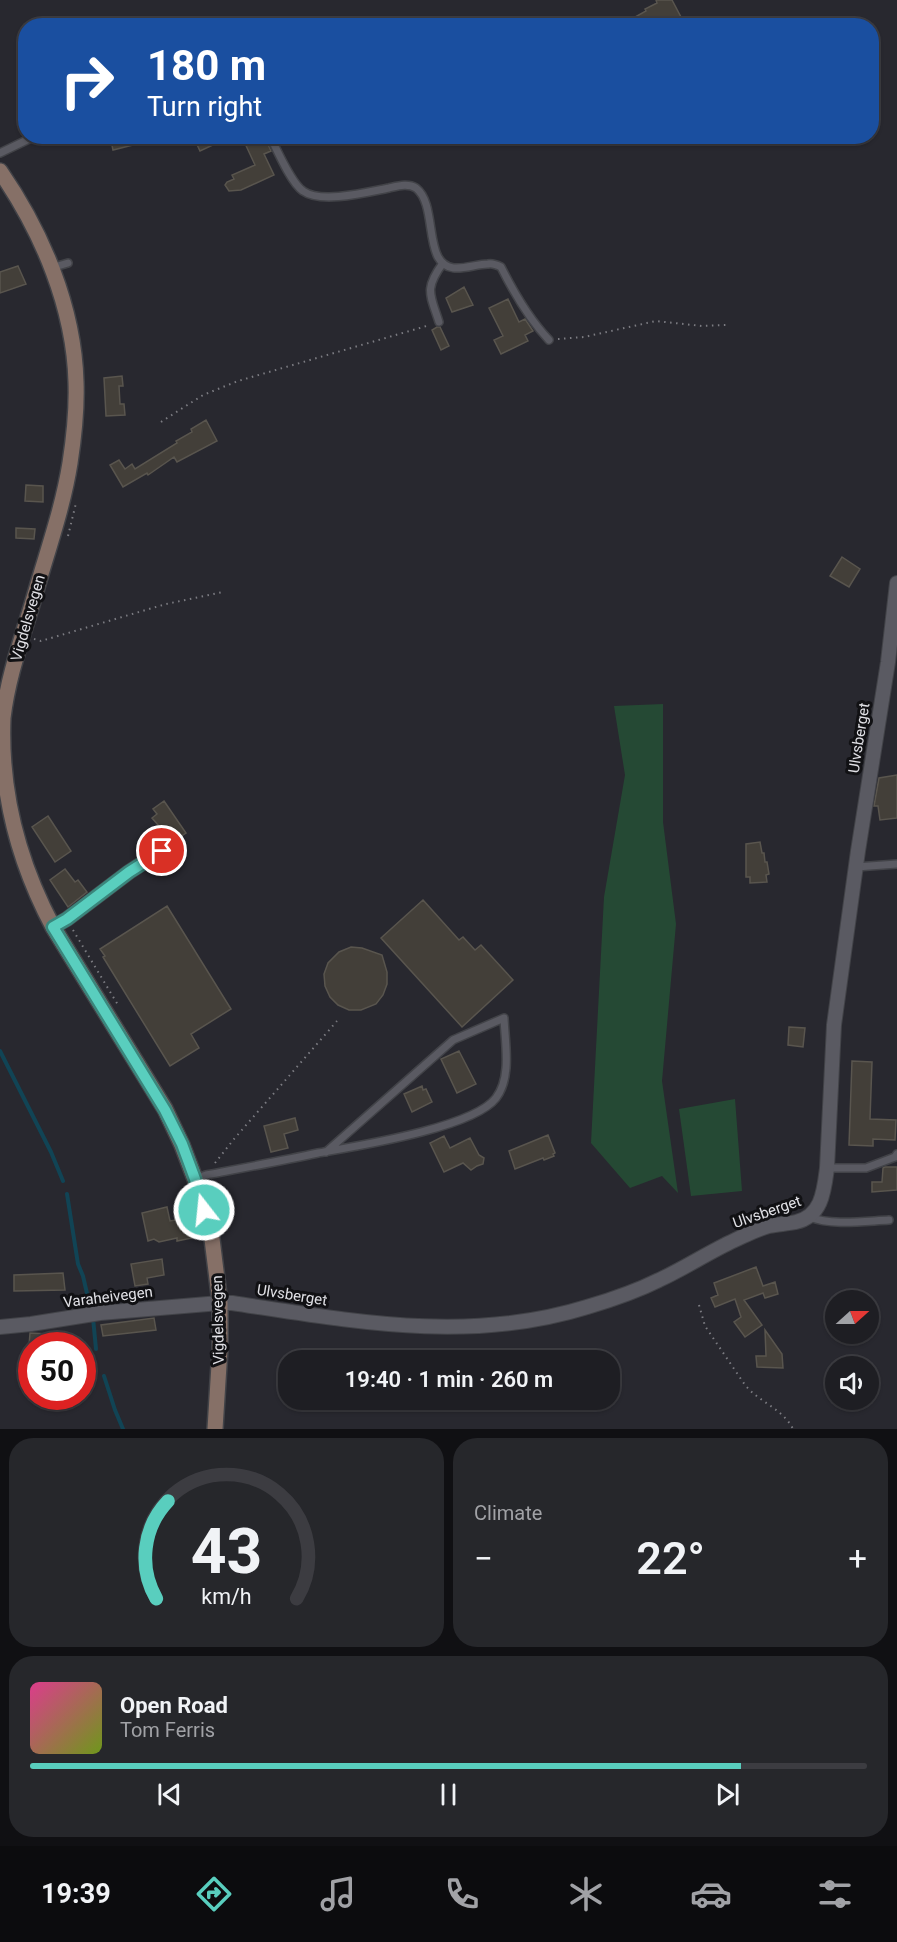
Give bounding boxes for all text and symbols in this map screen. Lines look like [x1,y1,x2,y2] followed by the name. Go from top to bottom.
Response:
[147,41,266,90] text: 180 m
[48,42,126,120] icon: right
[147,91,262,123] text: Turn right
[7,573,49,663] street label: Vigdelsvegen
[845,701,873,774] street label: Ulvsberget
[136,825,187,876] pin
[145,834,178,867] icon: arrive
[172,1178,236,1242] position arrow
[731,1192,804,1232] street label: Ulvsberget
[208,1275,228,1365] street label: Vigdelsvegen
[256,1281,329,1309] street label: Ulvsberget
[62,1283,154,1311] street label: Varaheivegen
[825,1290,879,1344] north arrow
[825,1290,879,1410] map controls
[18,1332,96,1410] speed limit sign: 50
[825,1356,879,1410] button: sound
[345,1367,553,1392] text: 19:40 · 1 min · 260 m
[474,1501,542,1525] text: Climate
[191,1515,262,1588] text: 43
[636,1532,705,1585] text: 22°
[474,1539,493,1578] text: −
[848,1539,867,1578] text: +
[201,1585,252,1610] text: km/h
[120,1693,228,1718] text: Open Road
[120,1718,215,1742] text: Tom Ferris
[153,1778,186,1811] icon: previous
[432,1778,465,1811] icon: pause
[711,1778,744,1811] icon: next
[193,1873,235,1915] icon: directions
[317,1873,359,1915] icon: music
[441,1873,483,1915] icon: phone
[565,1873,607,1915] icon: climate
[690,1873,732,1915] icon: car
[814,1873,856,1915] icon: filters
[41,1878,111,1910] text: 19:39

